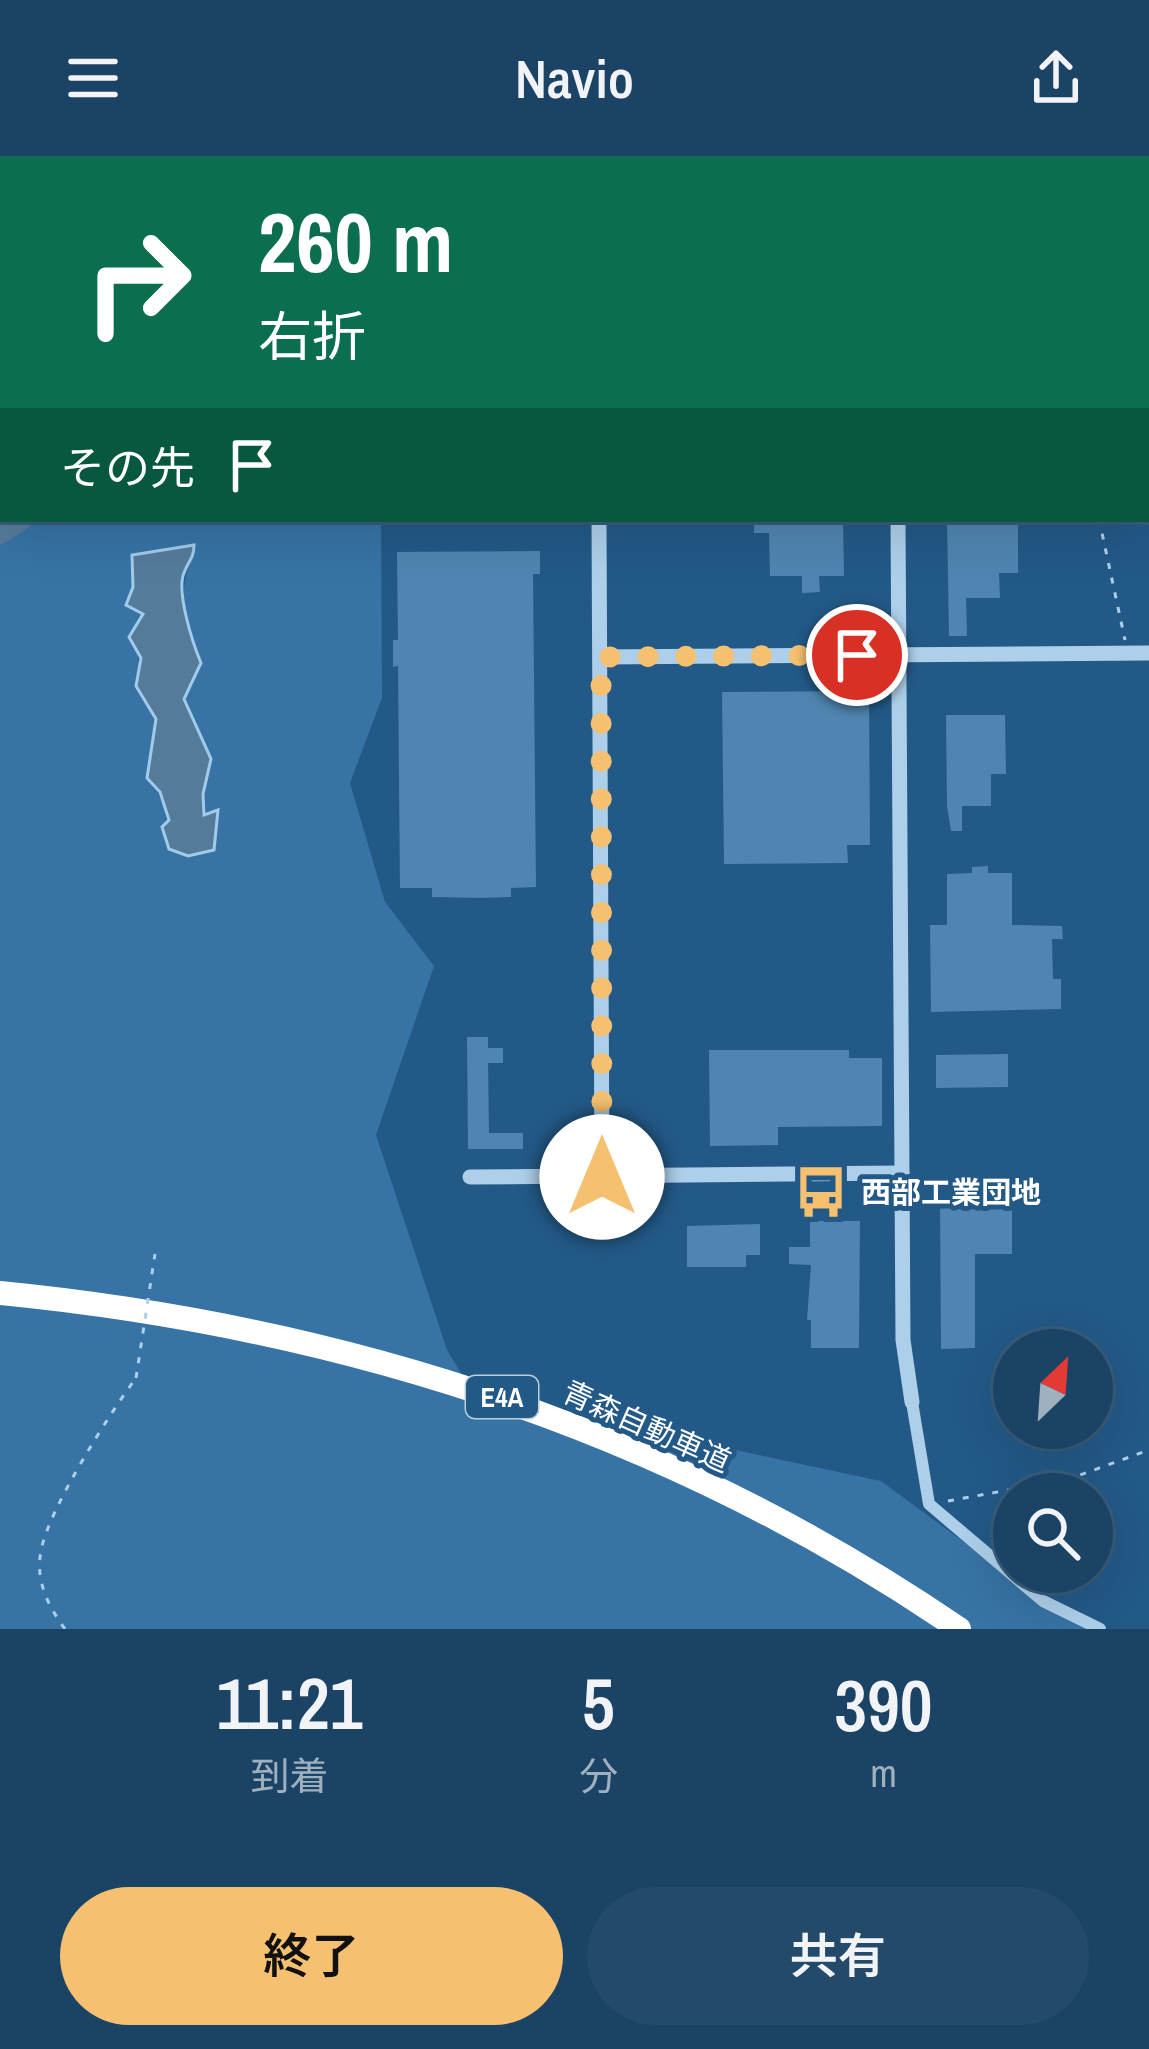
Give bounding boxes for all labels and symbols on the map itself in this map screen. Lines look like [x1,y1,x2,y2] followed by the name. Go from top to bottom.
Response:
[806,604,908,706] pin
[539,1114,665,1240] position arrow
[792,1163,850,1221] bus stop icon: 西部工業団地
[861,1172,1041,1212] place label: 西部工業団地
[993,1329,1113,1449] north arrow
[557,1371,737,1481] street label: 青森自動車道
[466,1376,538,1418] road number: E4A

